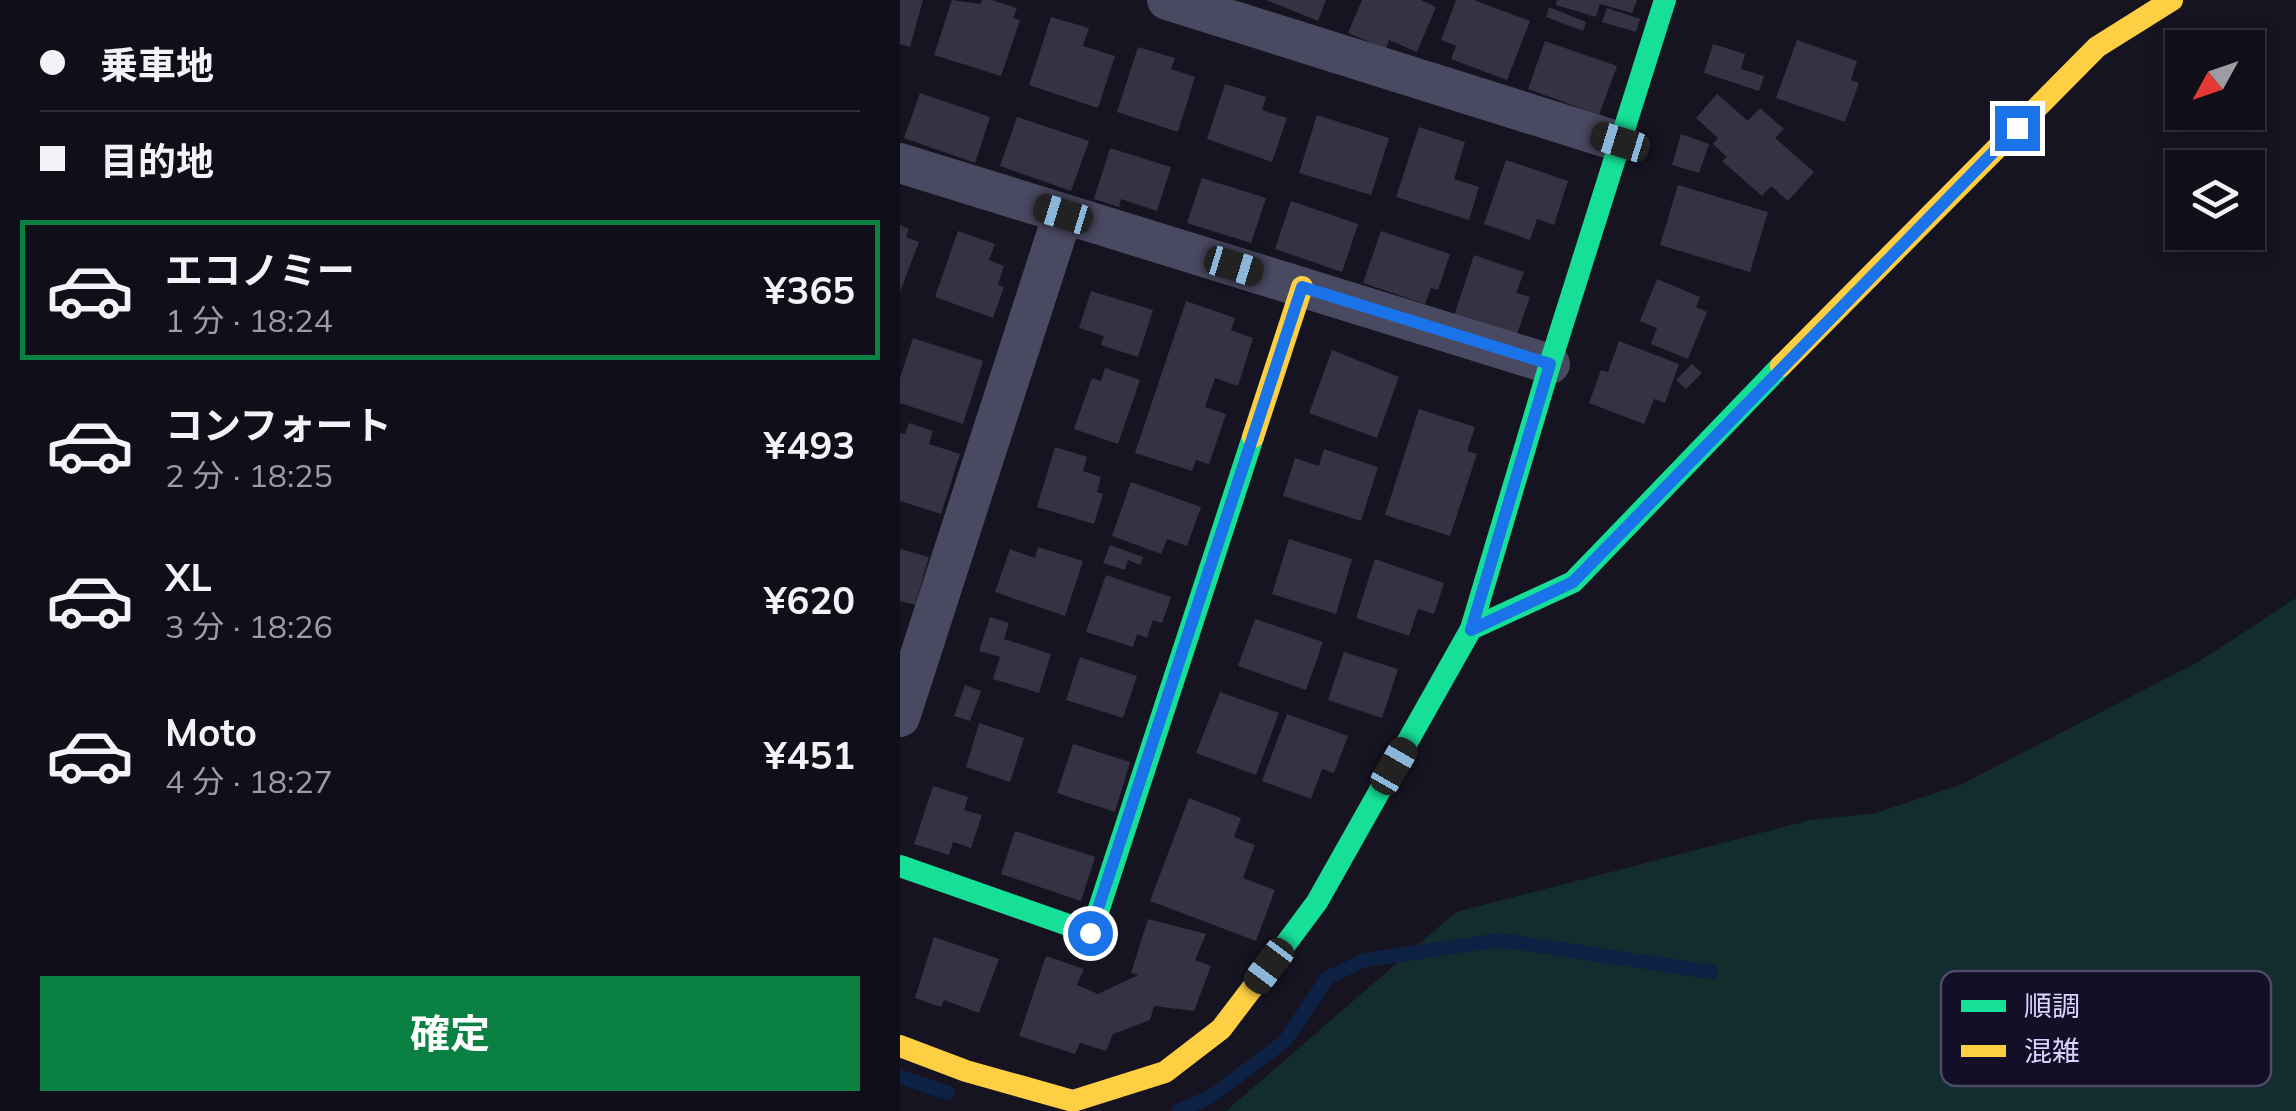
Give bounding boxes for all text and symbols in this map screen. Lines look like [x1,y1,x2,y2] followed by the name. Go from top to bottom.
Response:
[2165,30,2265,130] north arrow
[2165,30,2265,250] map controls
[100,41,214,89] text: 乗車地
[1995,106,2040,151] route end
[1587,119,1653,165] car
[100,137,214,185] text: 目的地
[2165,150,2265,250] button: layers
[1030,191,1096,237] car
[1201,243,1267,289] car
[45,245,135,335] icon: car
[165,246,355,294] text: エコノミー
[764,266,855,314] text: ¥365
[165,300,333,340] text: 1 分 · 18:24
[45,400,135,490] icon: car
[165,401,392,449] text: コンフォート
[764,421,855,469] text: ¥493
[165,455,333,495] text: 2 分 · 18:25
[165,553,212,601] text: XL
[45,555,135,645] icon: car
[764,576,855,624] text: ¥620
[165,606,333,646] text: 3 分 · 18:26
[165,708,257,756] text: Moto
[45,710,135,800] icon: car
[764,731,855,779] text: ¥451
[1366,733,1422,799] car
[165,761,333,801] text: 4 分 · 18:27
[1068,911,1113,956] route start
[1239,933,1299,999] car
[1941,971,2271,1086] legend
[40,976,860,1091] button: 確定
[2024,988,2080,1023] text: 順調
[2024,1033,2080,1068] text: 混雑

